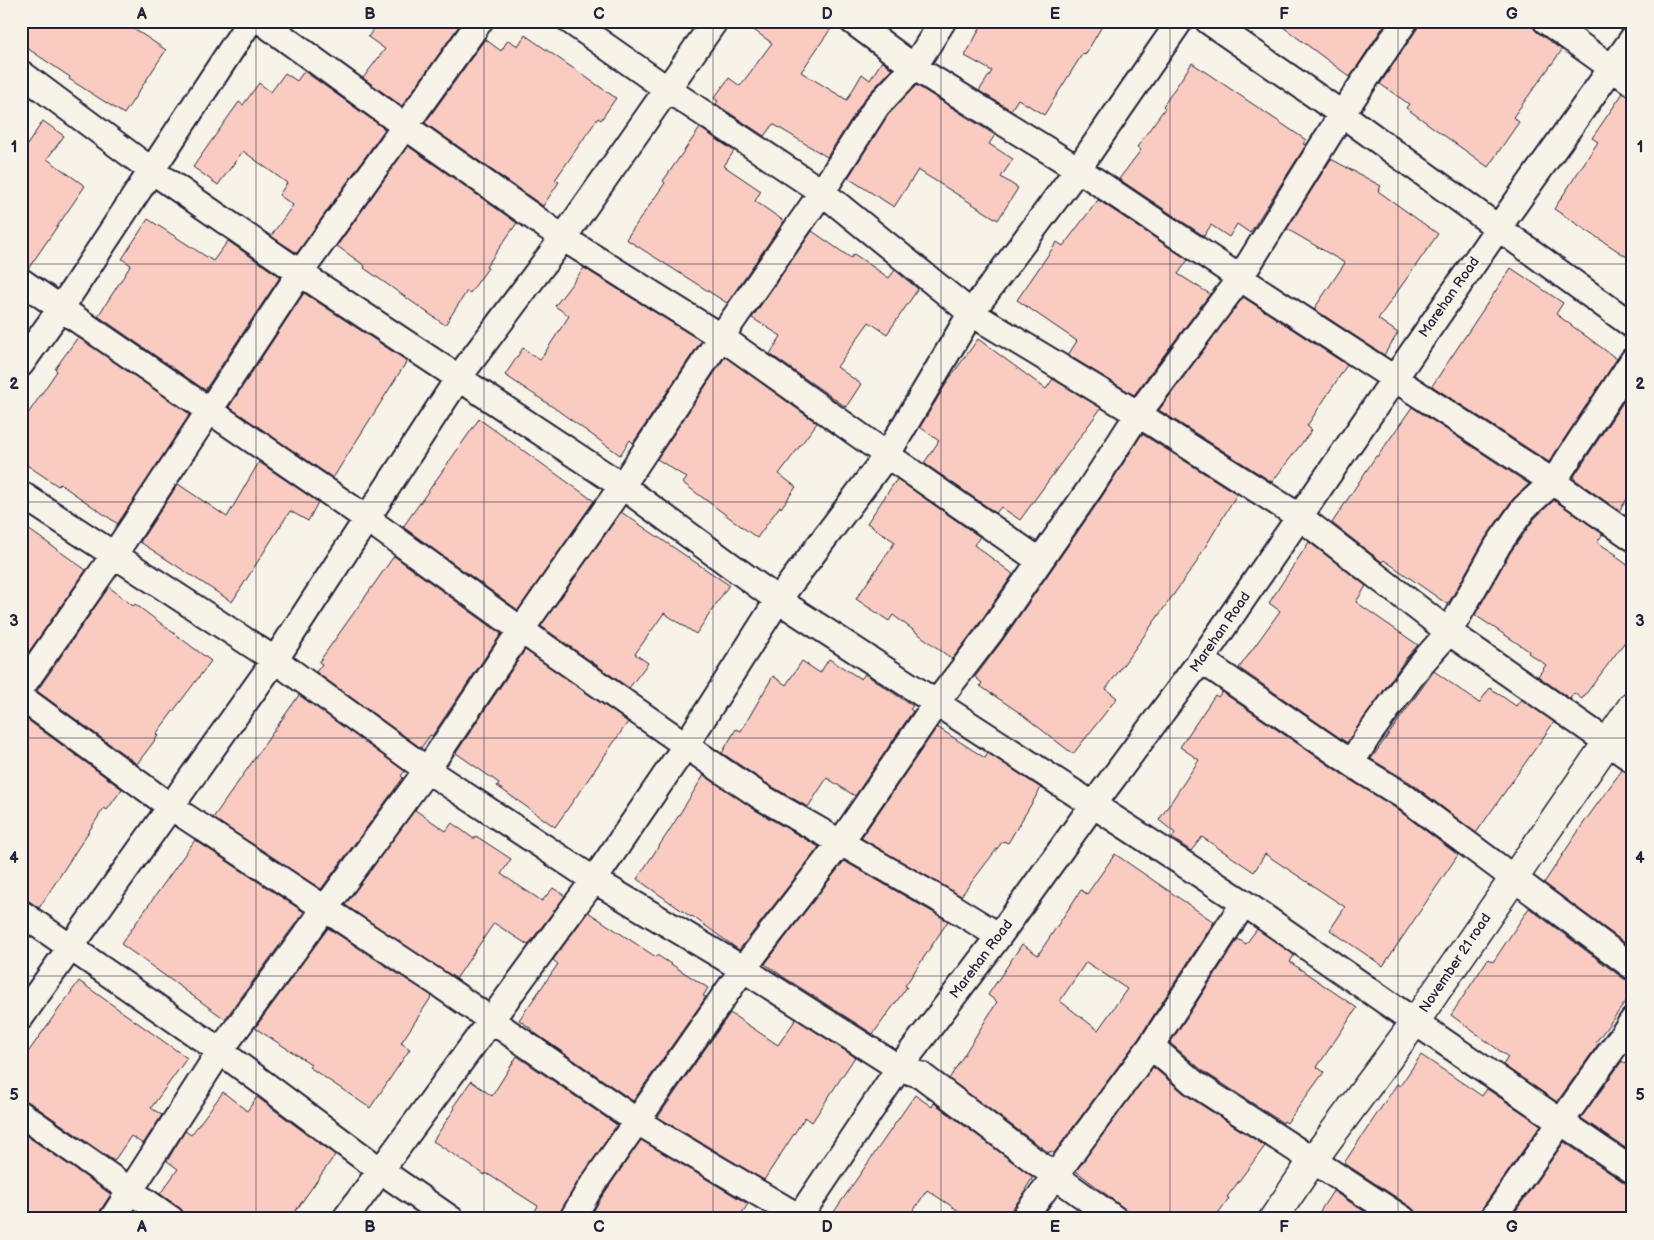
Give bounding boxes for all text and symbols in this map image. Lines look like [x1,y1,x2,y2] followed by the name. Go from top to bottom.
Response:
[136,5,147,24] text: A
[364,5,376,24] text: B
[593,5,605,24] text: C
[821,5,833,24] text: D
[1050,5,1060,24] text: E
[1279,5,1289,24] text: F
[1506,5,1518,24] text: G
[11,138,17,157] text: 1
[1637,138,1643,157] text: 1
[1415,254,1483,340] street label: Marehan Road
[9,375,19,394] text: 2
[1635,375,1645,394] text: 2
[1186,589,1254,675] street label: Marehan Road
[9,612,19,631] text: 3
[1635,612,1645,631] text: 3
[9,849,19,868] text: 4
[1635,849,1645,868] text: 4
[1416,910,1494,1016] street label: November 21 road
[946,916,1016,1002] street label: Marehan Road
[9,1086,19,1105] text: 5
[1635,1086,1645,1105] text: 5
[136,1218,147,1237] text: A
[364,1218,376,1237] text: B
[593,1218,605,1237] text: C
[821,1218,833,1237] text: D
[1050,1218,1060,1237] text: E
[1279,1218,1289,1237] text: F
[1506,1218,1518,1237] text: G

